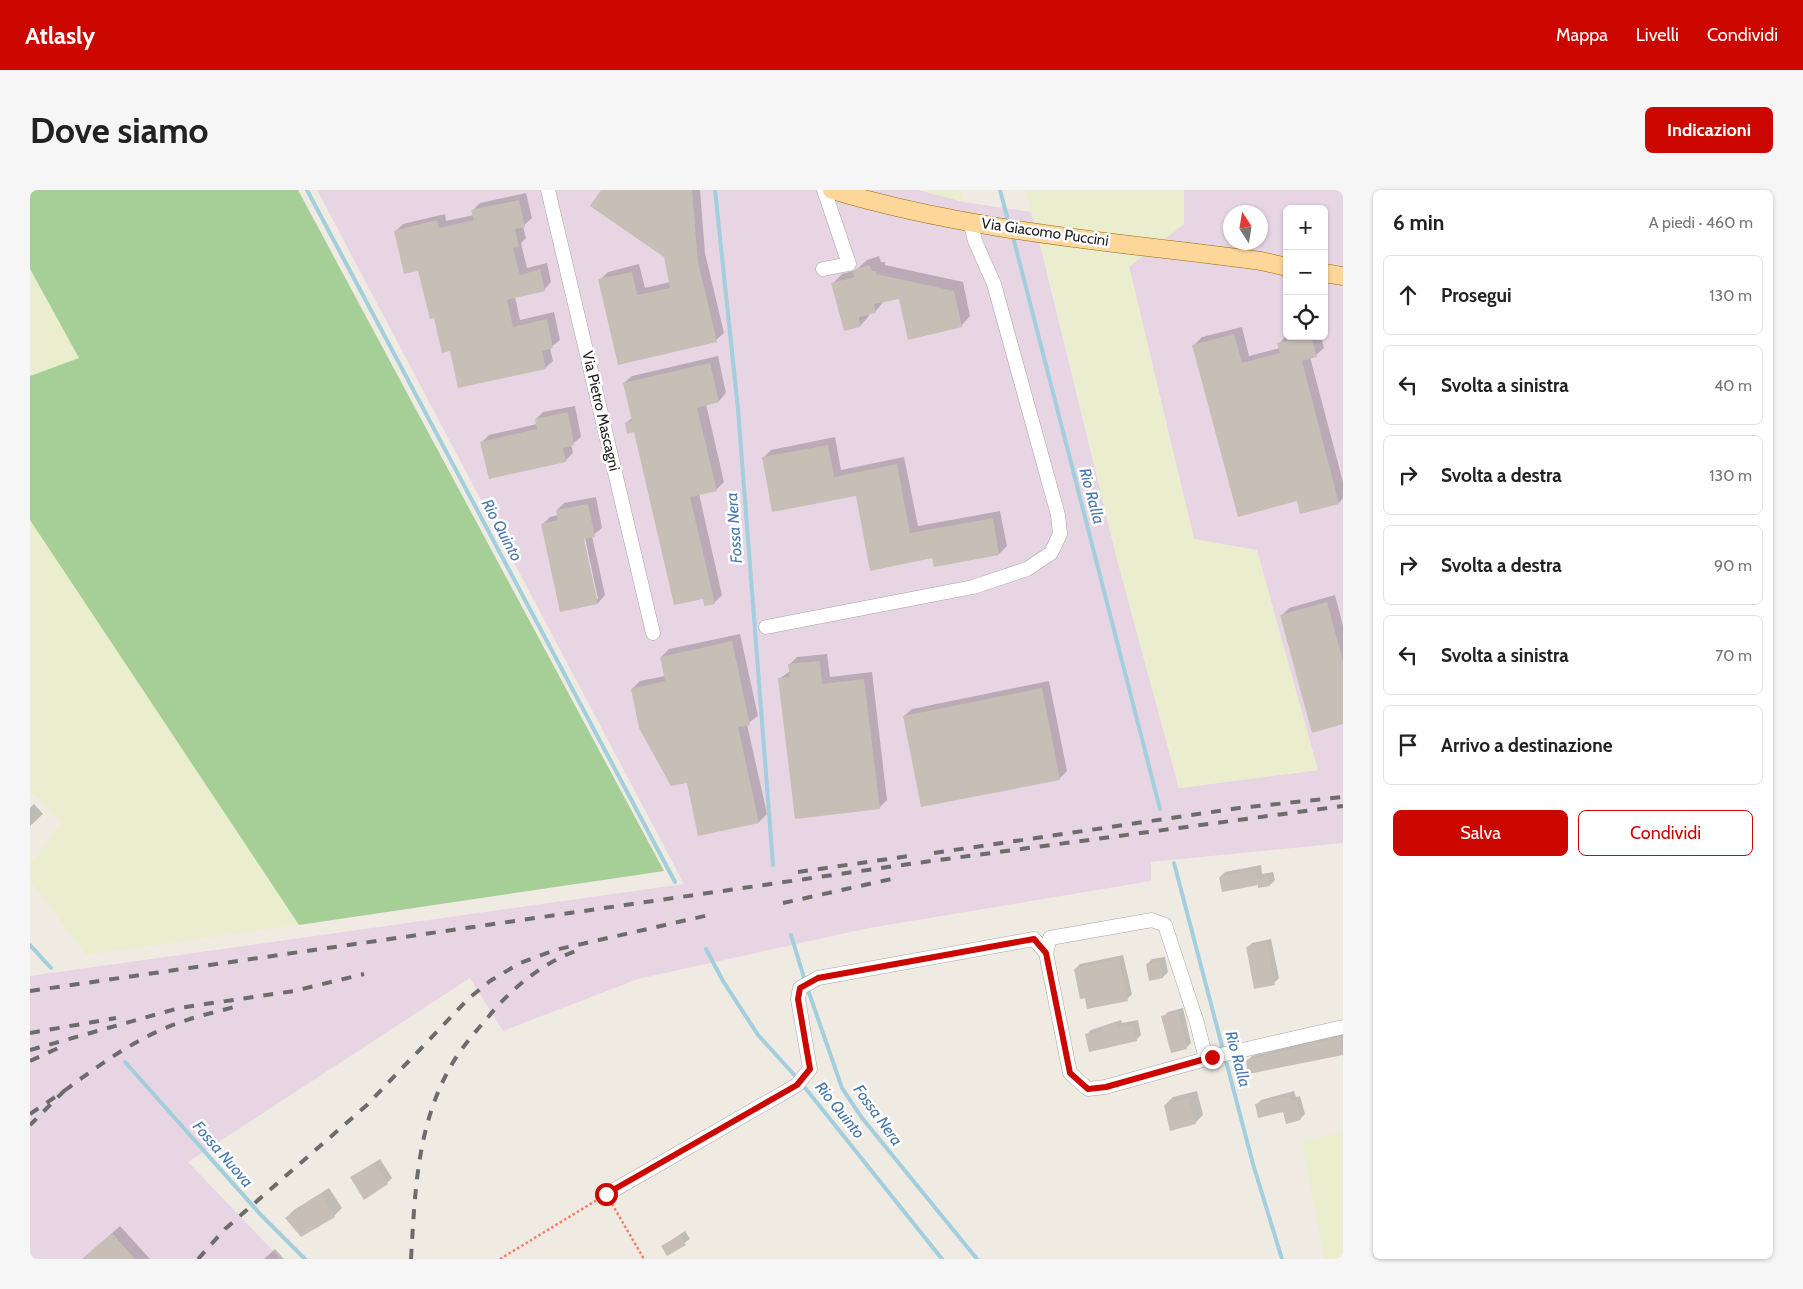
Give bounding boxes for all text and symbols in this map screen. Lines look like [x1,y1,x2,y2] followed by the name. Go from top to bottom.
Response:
[25,21,95,50] text: Atlasly
[1556,24,1608,46] text: Mappa
[1636,24,1679,46] text: Livelli
[1707,24,1778,46] text: Condividi
[1645,107,1773,153] button: Indicazioni
[30,109,209,152] text: Dove siamo
[1223,205,1268,250] north arrow
[1283,205,1328,340] map controls
[1283,205,1328,250] button: +
[1393,210,1444,235] text: 6 min
[1649,213,1753,232] text: A piedi · 460 m
[980,214,1110,250] street label: Via Giacomo Puccini
[1283,250,1328,295] button: −
[1394,281,1422,309] icon: ahead
[1441,284,1512,307] text: Prosegui
[1709,286,1752,305] text: 130 m
[1283,295,1328,340] button: locate
[578,349,624,473] street label: Via Pietro Mascagni
[1394,371,1422,399] icon: left
[1441,374,1569,397] text: Svolta a sinistra
[1714,376,1752,395] text: 40 m
[1394,461,1422,489] icon: right
[1441,464,1562,487] text: Svolta a destra
[1075,466,1109,526] water label: Rio Ralla
[1709,466,1752,485] text: 130 m
[722,492,746,564] water label: Fossa Nera
[478,496,526,564] water label: Rio Quinto
[1394,551,1422,579] icon: right
[1441,554,1562,577] text: Svolta a destra
[1714,556,1752,575] text: 90 m
[1394,641,1422,669] icon: left
[1441,644,1569,667] text: Svolta a sinistra
[1715,646,1752,665] text: 70 m
[1394,731,1422,759] icon: arrive
[1441,734,1612,757] text: Arrivo a destinazione
[1393,810,1568,856] button: Salva
[1578,810,1753,856] button: Condividi
[1221,1029,1255,1089] water label: Rio Ralla
[1201,1046,1224,1069] route end
[811,1078,869,1142] water label: Rio Quinto
[849,1081,907,1149] water label: Fossa Nera
[189,1117,257,1191] water label: Fossa Nuova
[595,1183,618,1206] route start

